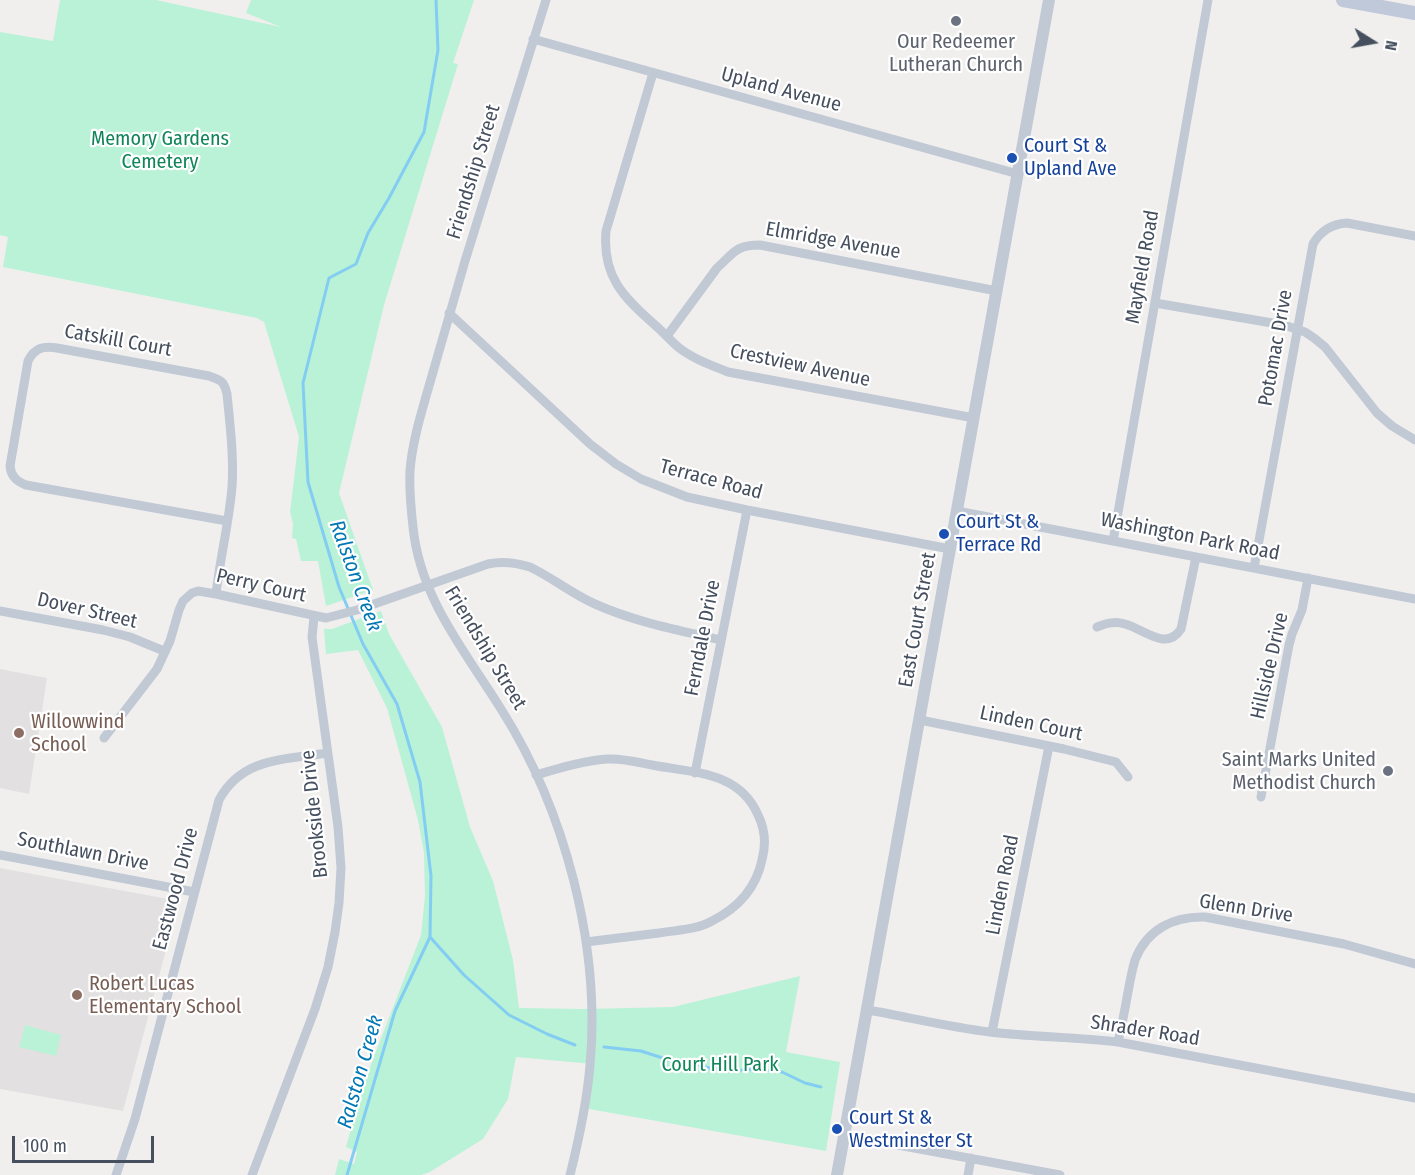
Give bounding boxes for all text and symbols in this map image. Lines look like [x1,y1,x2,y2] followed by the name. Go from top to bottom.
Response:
[1343,12,1403,72] north arrow
[949,14,963,28] marker: Our Redeemer Lutheran Church
[889,30,1023,77] place label: Our Redeemer Lutheran Church
[1381,39,1401,52] text: N
[718,62,844,118] street label: Upland Avenue
[442,102,506,242] street label: Friendship Street
[91,127,229,174] park label: Memory Gardens Cemetery
[1024,134,1117,181] place label: Court St & Upland Ave
[1005,151,1019,165] marker: Court St & Upland Ave
[1121,208,1165,326] street label: Mayfield Road
[764,217,902,265] street label: Elmridge Avenue
[1254,288,1298,408] street label: Potomac Drive
[62,320,174,362] street label: Catskill Court
[728,339,872,393] street label: Crestview Avenue
[657,455,765,505] street label: Terrace Road
[1098,508,1282,566] street label: Washington Park Road
[956,510,1041,557] place label: Court St & Terrace Rd
[323,517,387,635] water label: Ralston Creek
[937,527,951,541] marker: Court St & Terrace Rd
[894,551,942,689] street label: East Court Street
[214,564,308,608] street label: Perry Court
[680,578,726,698] street label: Ferndale Drive
[439,582,531,714] street label: Friendship Street
[35,588,139,634] street label: Dover Street
[1246,610,1294,722] street label: Hillside Drive
[977,701,1085,747] street label: Linden Court
[31,710,124,757] place label: Willowwind School
[12,726,26,740] marker: Willowwind School
[1222,748,1376,795] place label: Saint Marks United Methodist Church
[296,749,334,879] street label: Brookside Drive
[1381,764,1395,778] marker: Saint Marks United Methodist Church
[148,825,204,953] street label: Eastwood Drive
[15,827,151,877] street label: Southlawn Drive
[982,833,1024,937] street label: Linden Road
[1197,890,1295,928] street label: Glenn Drive
[89,972,241,1019] place label: Robert Lucas Elementary School
[70,988,84,1002] marker: Robert Lucas Elementary School
[1089,1011,1201,1051] street label: Shrader Road
[333,1012,389,1132] water label: Ralston Creek
[662,1053,778,1077] park label: Court Hill Park
[849,1106,972,1153] place label: Court St & Westminster St
[830,1122,844,1136] marker: Court St & Westminster St
[15,1124,158,1162] scale bar
[23,1135,67,1157] text: 100 m

